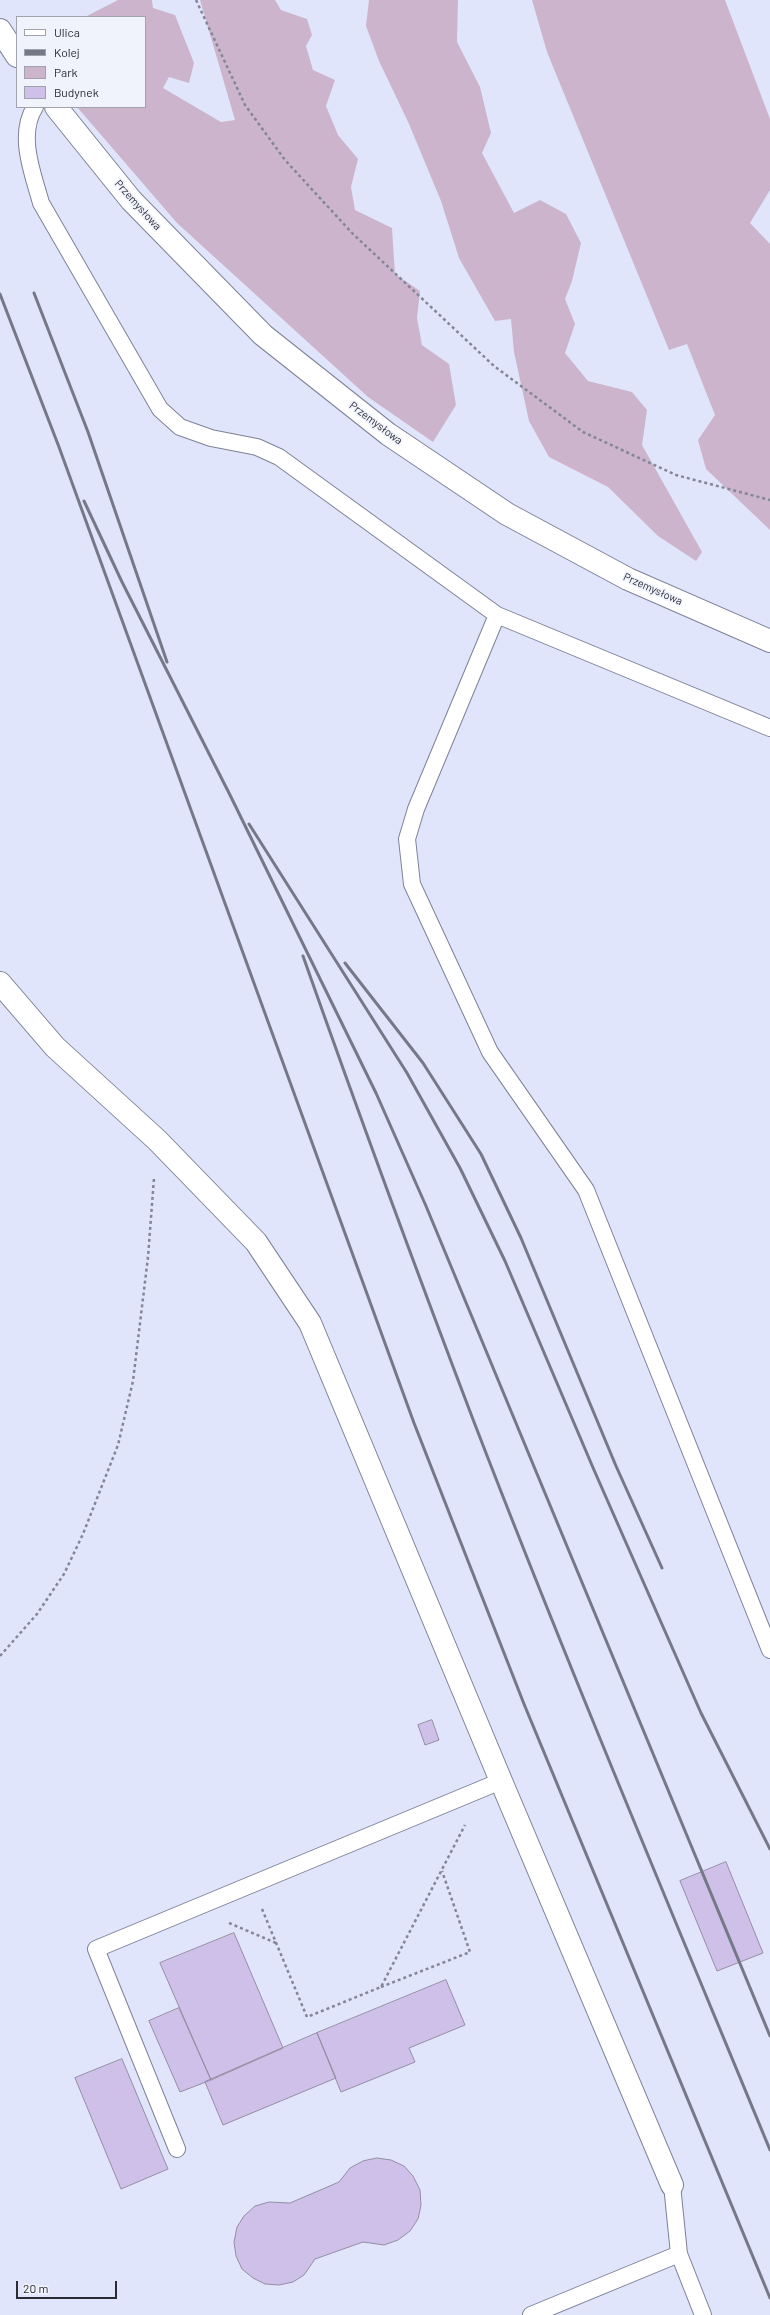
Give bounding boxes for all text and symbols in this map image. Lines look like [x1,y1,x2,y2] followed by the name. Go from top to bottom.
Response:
[16,16,146,108] legend
[54,25,80,39] text: Ulica
[54,45,80,59] text: Kolej
[54,65,78,79] text: Park
[54,85,99,99] text: Budynek
[112,177,164,233] street label: Przemysłowa
[347,399,405,447] street label: Przemysłowa
[621,570,685,608] street label: Przemysłowa
[18,2273,119,2299] scale bar
[23,2281,49,2295] text: 20 m

